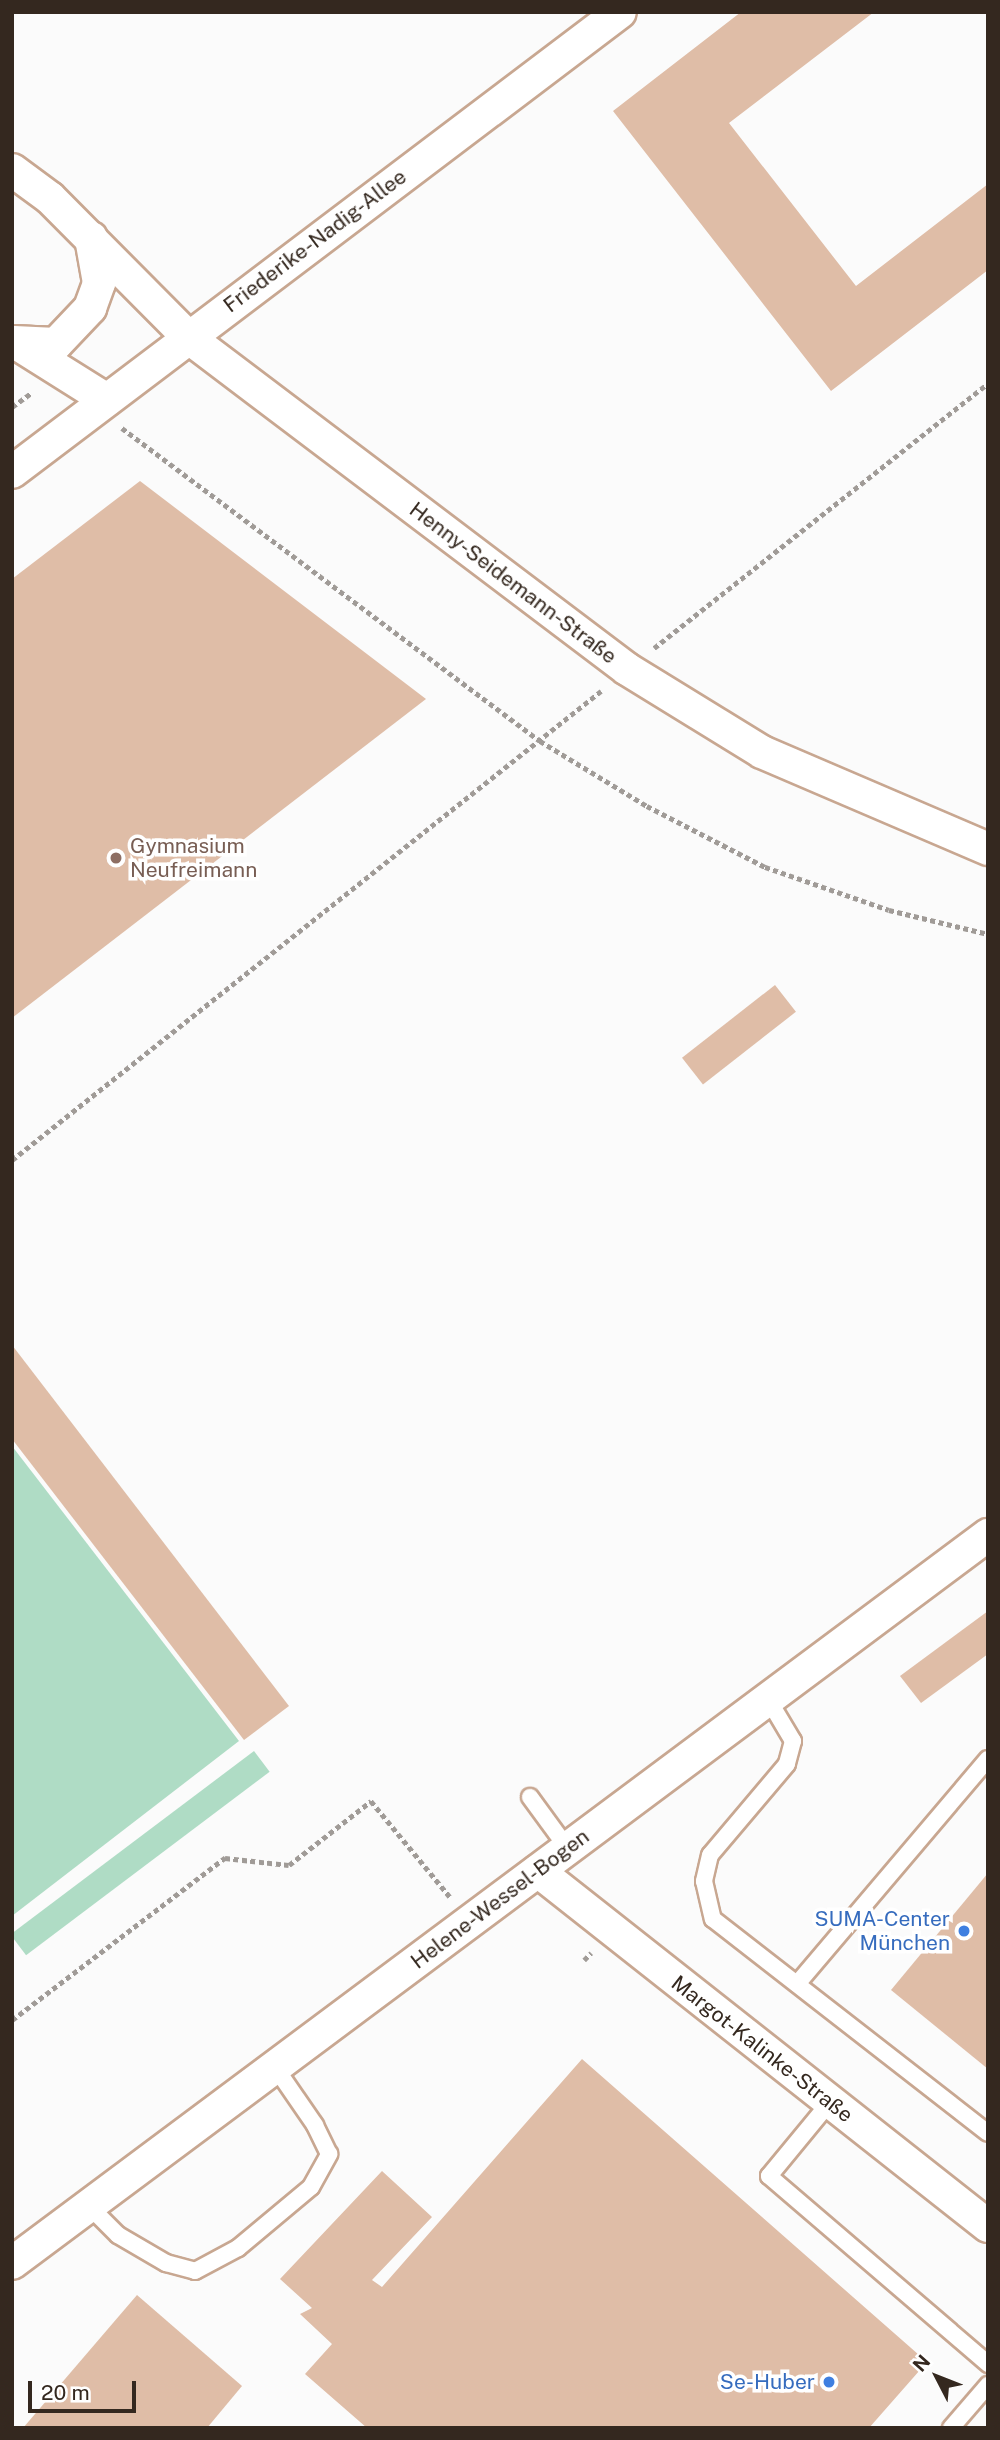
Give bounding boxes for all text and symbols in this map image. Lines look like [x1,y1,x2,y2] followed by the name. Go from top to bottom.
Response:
[219,164,411,318] street label: Friederike-Nadig-Allee
[404,497,622,669] street label: Henny-Seidemann-Straße
[130,833,257,883] place label: Gymnasium Neufreimann
[108,850,124,866] marker: Gymnasium Neufreimann
[406,1824,594,1974] street label: Helene-Wessel-Bogen
[814,1906,950,1956] place label: SUMA-Center München
[956,1923,972,1939] marker: SUMA-Center München
[666,1970,858,2128] street label: Margot-Kalinke-Straße
[902,2342,972,2412] north arrow
[908,2350,935,2376] text: N
[32,2366,140,2410] scale bar
[720,2369,815,2395] place label: Se-Huber
[821,2374,837,2390] marker: Se-Huber
[41,2380,90,2405] text: 20 m

